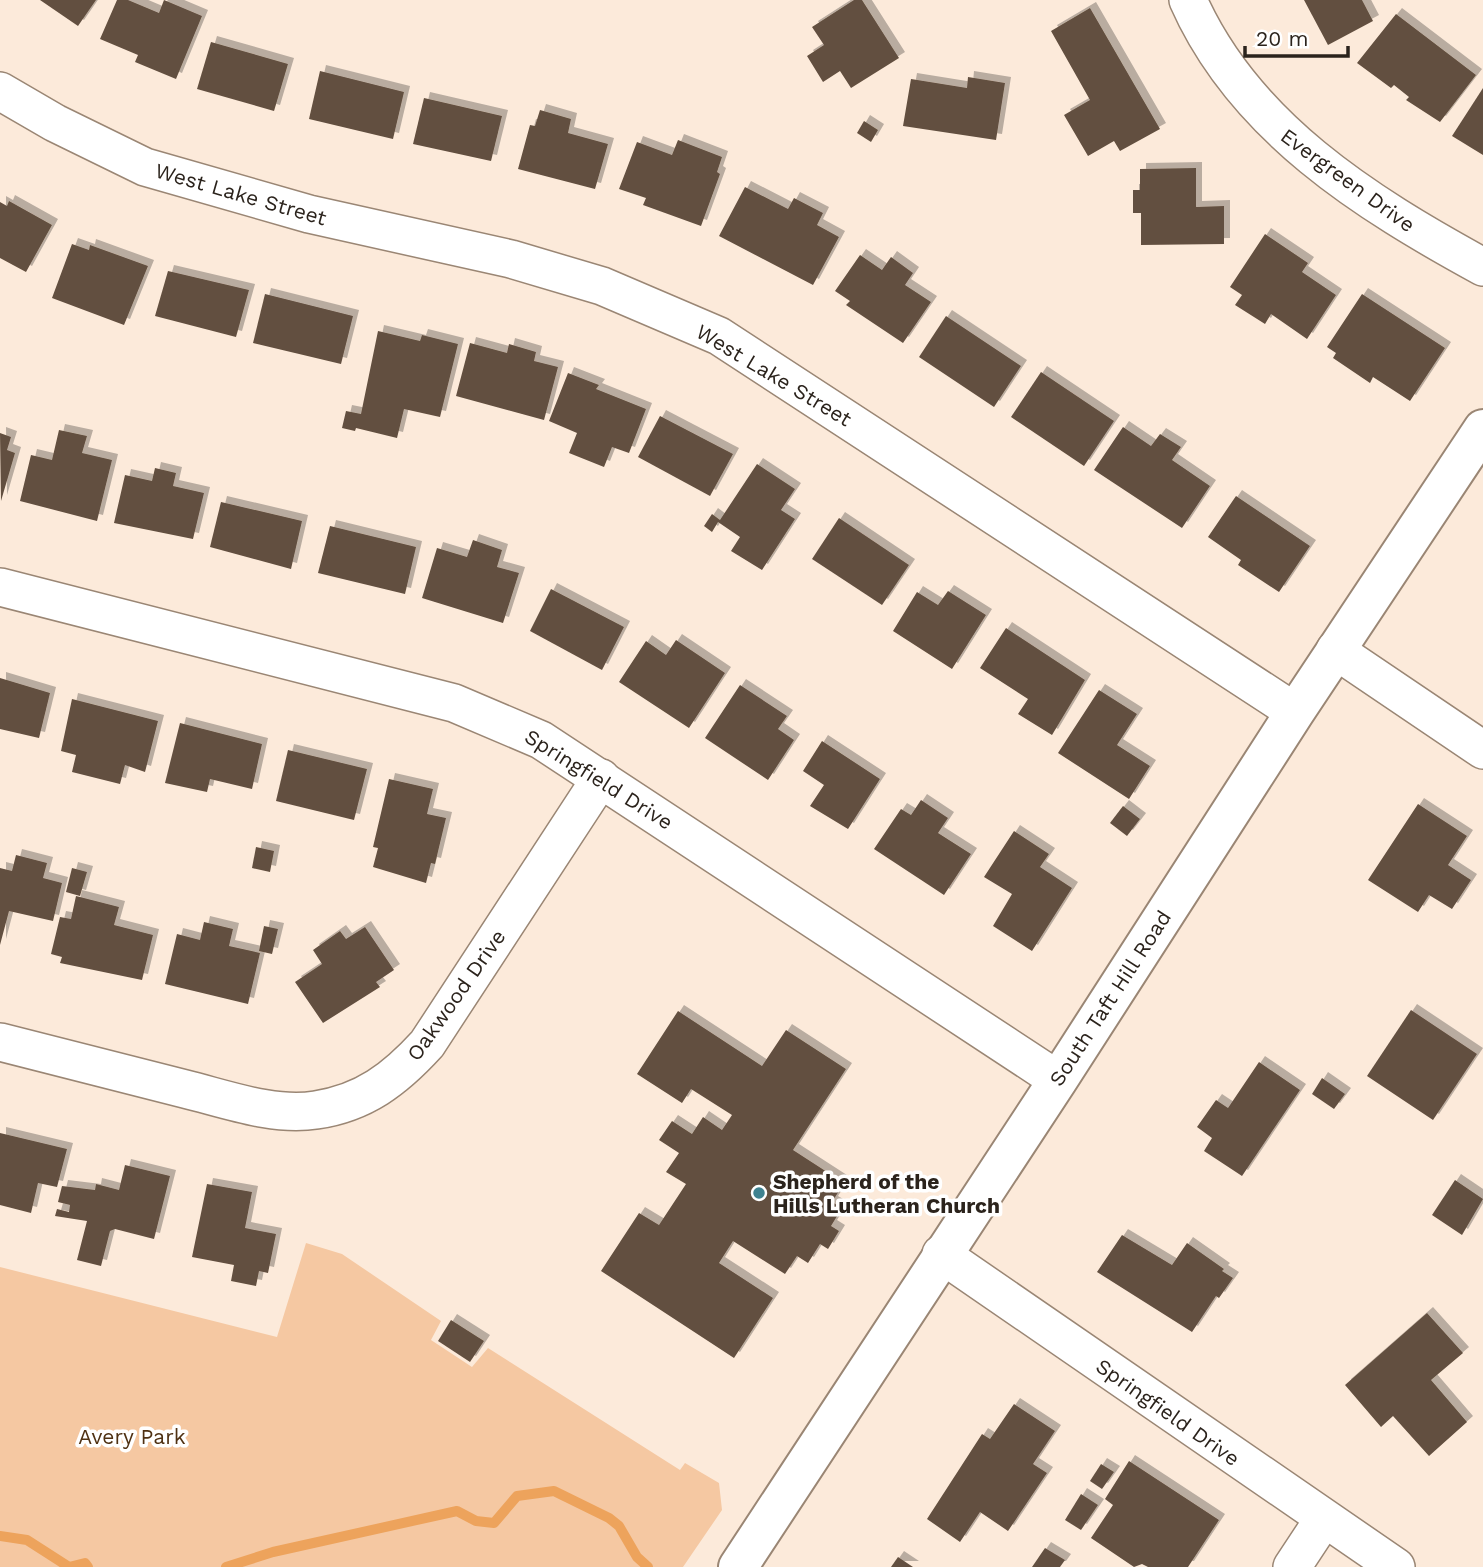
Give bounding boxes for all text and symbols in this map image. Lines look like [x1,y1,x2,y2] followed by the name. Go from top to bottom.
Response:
[1245,14,1348,58] scale bar
[1256,26,1308,51] text: 20 m
[1276,123,1420,237] street label: Evergreen Drive
[152,158,330,230] street label: West Lake Street
[692,319,856,431] street label: West Lake Street
[520,723,678,835] street label: Springfield Drive
[1044,905,1176,1091] street label: South Taft Hill Road
[401,925,511,1065] street label: Oakwood Drive
[773,1169,1000,1218] place label: Shepherd of the Hills Lutheran Church
[751,1185,767,1201] marker: Shepherd of the Hills Lutheran Church
[1091,1353,1245,1471] street label: Springfield Drive
[78,1424,186,1449] park label: Avery Park

